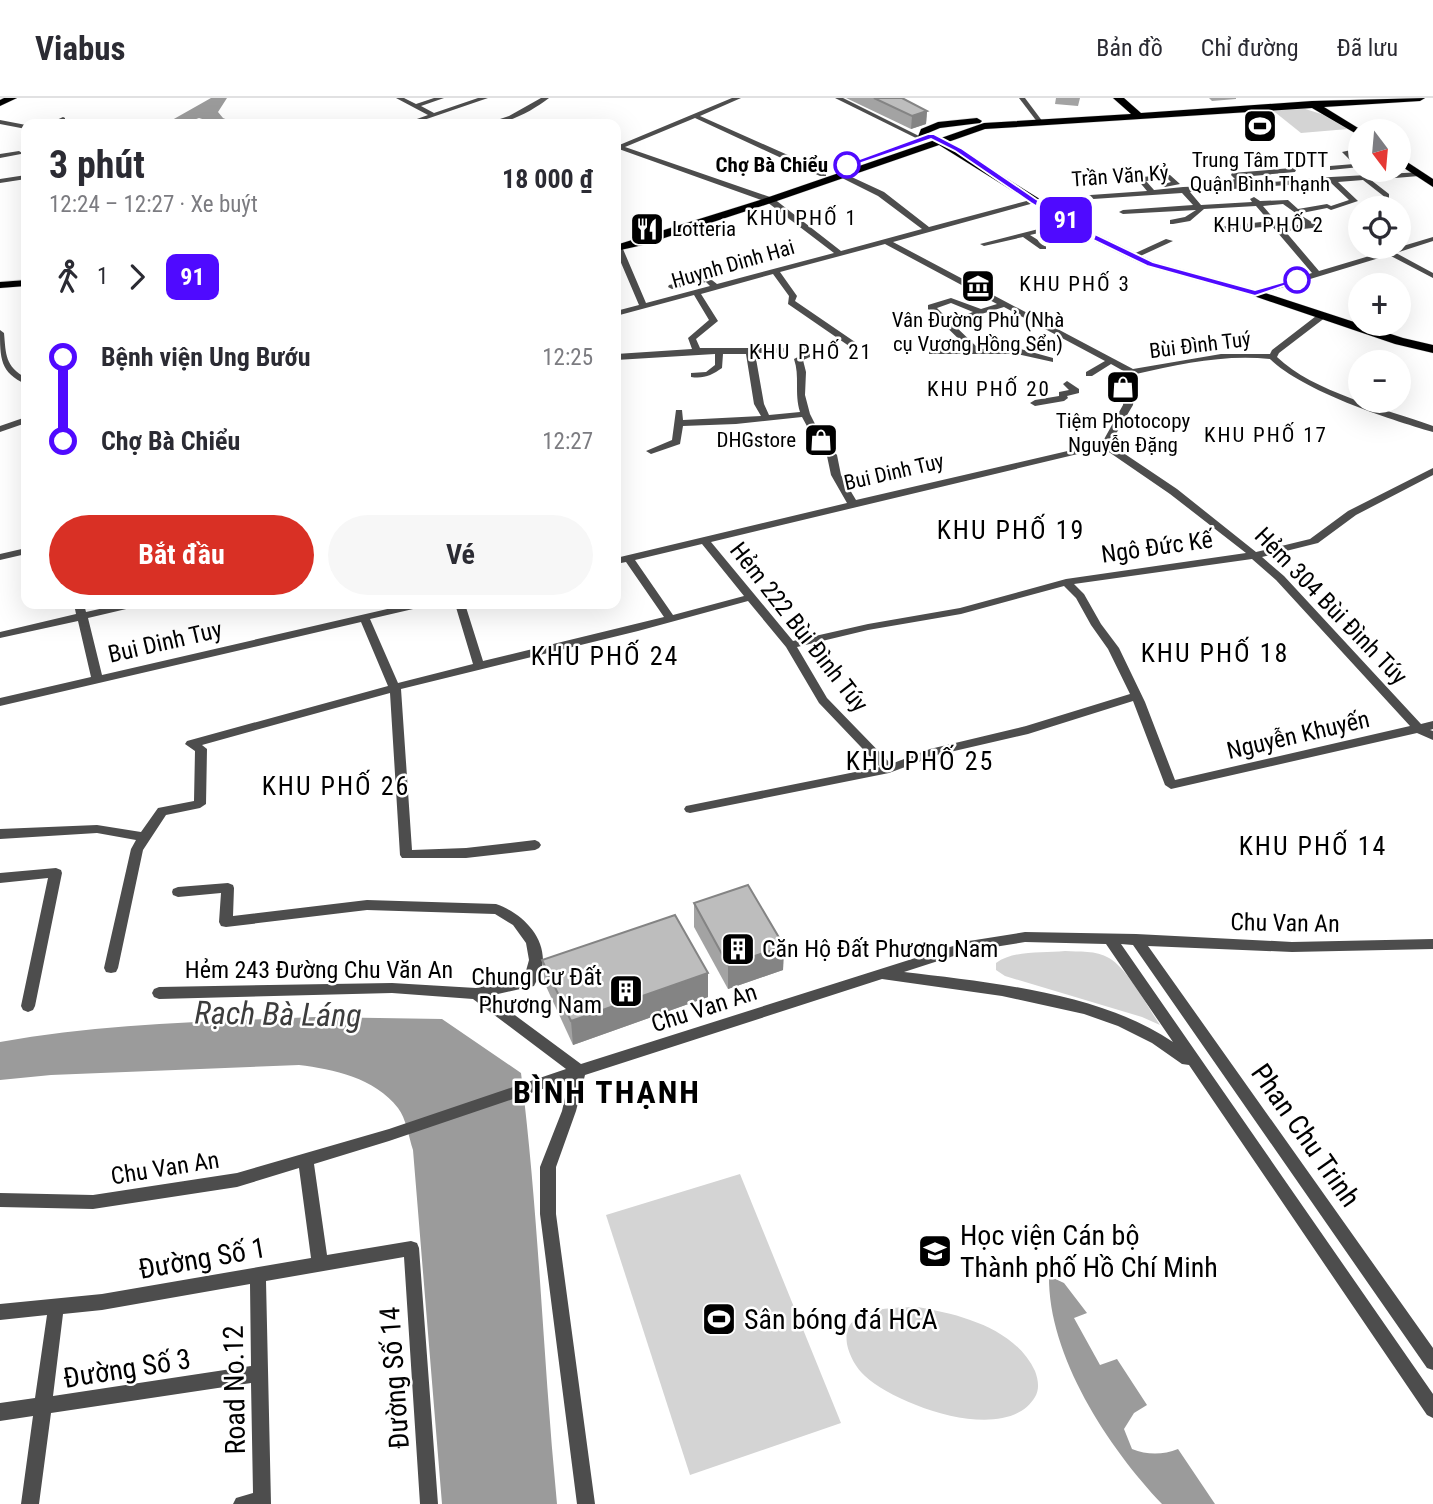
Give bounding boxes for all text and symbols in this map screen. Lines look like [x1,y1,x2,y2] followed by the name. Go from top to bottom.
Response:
[35,29,125,68] text: Viabus
[1096,34,1163,62] text: Bản đồ
[1201,34,1299,62] text: Chỉ đường
[1337,34,1398,62] text: Đã lưu
[1241,107,1279,145] sports icon: Trung Tâm TDTT Quận Bình Thạnh
[1348,119,1410,182] north arrow
[1348,119,1411,413] map controls
[49,143,145,187] text: 3 phút
[1190,148,1330,196] place label: Trung Tâm TDTT Quận Bình Thạnh
[834,152,860,178] marker: Chợ Bà Chiểu
[716,153,828,177] place label: Chợ Bà Chiểu
[1071,161,1170,191] street label: Trần Văn Kỷ
[502,164,593,194] text: 18 000 ₫
[49,191,258,218] text: 12:24 – 12:27 · Xe buýt
[1348,196,1411,259] button: locate
[1034,197,1098,243] line badge: 91
[746,205,858,230] district label: KHU PHỐ 1
[1054,206,1078,234] text: 91
[628,210,666,248] restaurant icon: Lotteria
[1213,212,1325,237] district label: KHU PHỐ 2
[672,217,736,241] place label: Lotteria
[669,235,797,293] street label: Huynh Dinh Hai
[49,258,87,296] icon: walk
[118,258,156,296] icon: forward
[97,263,108,290] text: 1
[180,263,205,291] text: 91
[959,267,997,305] museum icon: Vân Đường Phủ (Nhà cụ Vương Hồng Sển)
[1284,267,1310,293] unlabelled marker
[1019,271,1131,296] district label: KHU PHỐ 3
[1348,273,1411,336] button: +
[892,308,1064,356] place label: Vân Đường Phủ (Nhà cụ Vương Hồng Sển)
[1148,327,1252,363] street label: Bùi Đình Tuý
[749,339,873,364] district label: KHU PHỐ 21
[101,342,311,372] text: Bệnh viện Ung Bướu
[542,344,593,371] text: 12:25
[1348,350,1411,413] button: −
[1104,368,1142,406] shop icon: Tiệm Photocopy Nguyễn Đặng
[927,376,1051,401] district label: KHU PHỐ 20
[1056,409,1190,457] place label: Tiệm Photocopy Nguyễn Đặng
[802,421,840,459] shop icon: DHGstore
[1204,422,1328,447] district label: KHU PHỐ 17
[101,426,240,456] text: Chợ Bà Chiểu
[542,428,593,455] text: 12:27
[716,428,796,452] place label: DHGstore
[842,449,946,495] street label: Bui Dinh Tuy
[937,513,1085,545] district label: KHU PHỐ 19
[49,515,314,595] button: Bắt đầu
[328,515,593,595] button: Vé
[1249,522,1413,690] street label: Hẻm 304 Bùi Đình Túy
[1100,525,1216,569] street label: Ngô Đức Kế
[724,537,874,717] street label: Hẻm 222 Bùi Đình Túy
[105,615,225,669] street label: Bui Dinh Tuy
[1141,636,1289,668] district label: KHU PHỐ 18
[531,639,679,671] district label: KHU PHỐ 24
[1224,705,1372,765] street label: Nguyễn Khuyến
[846,744,994,776] district label: KHU PHỐ 25
[262,769,410,801] district label: KHU PHỐ 26
[1239,829,1387,861] district label: KHU PHỐ 14
[1230,908,1340,938] street label: Chu Van An
[719,930,757,968] building icon: Căn Hộ Đất Phương Nam
[762,935,998,963] place label: Căn Hộ Đất Phương Nam
[185,956,453,984] street label: Hẻm 243 Đường Chu Văn An
[471,963,602,1019] place label: Chung Cư Đất Phương Nam
[607,972,645,1010] building icon: Chung Cư Đất Phương Nam
[648,978,760,1038] street label: Chu Van An
[194,994,362,1034] water label: Rạch Bà Láng
[1244,1057,1367,1213] street label: Phan Chu Trinh
[513,1073,701,1111] district label: BÌNH THẠNH
[109,1146,221,1190] street label: Chu Van An
[960,1219,1218,1284] place label: Học viện Cán bộ Thành phố Hồ Chí Minh
[136,1231,268,1286] street label: Đường Số 1
[916,1232,954,1270] school or university icon: Học viện Cán bộ Thành phố Hồ Chí Minh
[700,1300,738,1338] sports icon: Sân bóng đá HCA
[744,1303,938,1336] place label: Sân bóng đá HCA
[373,1306,416,1450] street label: Đường Số 14
[217,1325,252,1455] street label: Road No.12
[61,1342,193,1395] street label: Đường Số 3

